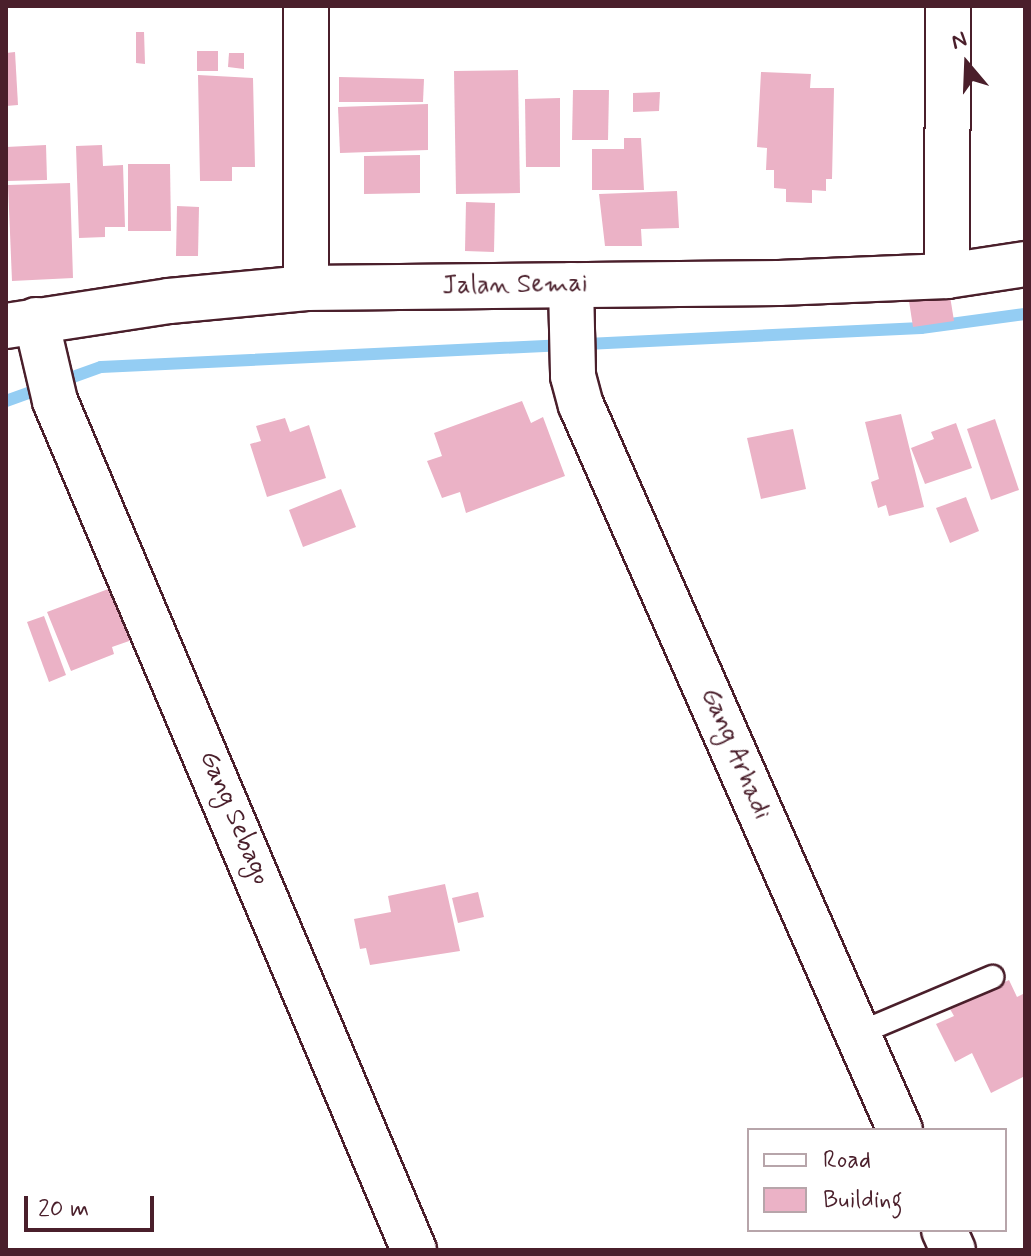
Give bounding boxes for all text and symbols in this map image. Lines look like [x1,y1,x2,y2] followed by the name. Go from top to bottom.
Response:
[927,24,1007,104] north arrow
[948,26,971,57] text: N
[442,269,588,303] street label: Jalan Semai
[694,685,776,823] street label: Gang Arhadi
[192,746,276,890] street label: Gang Sebago
[747,1128,1007,1232] legend
[823,1145,871,1176] text: Road
[28,1180,158,1230] scale bar
[823,1185,903,1216] text: Building
[38,1194,89,1225] text: 20 m

